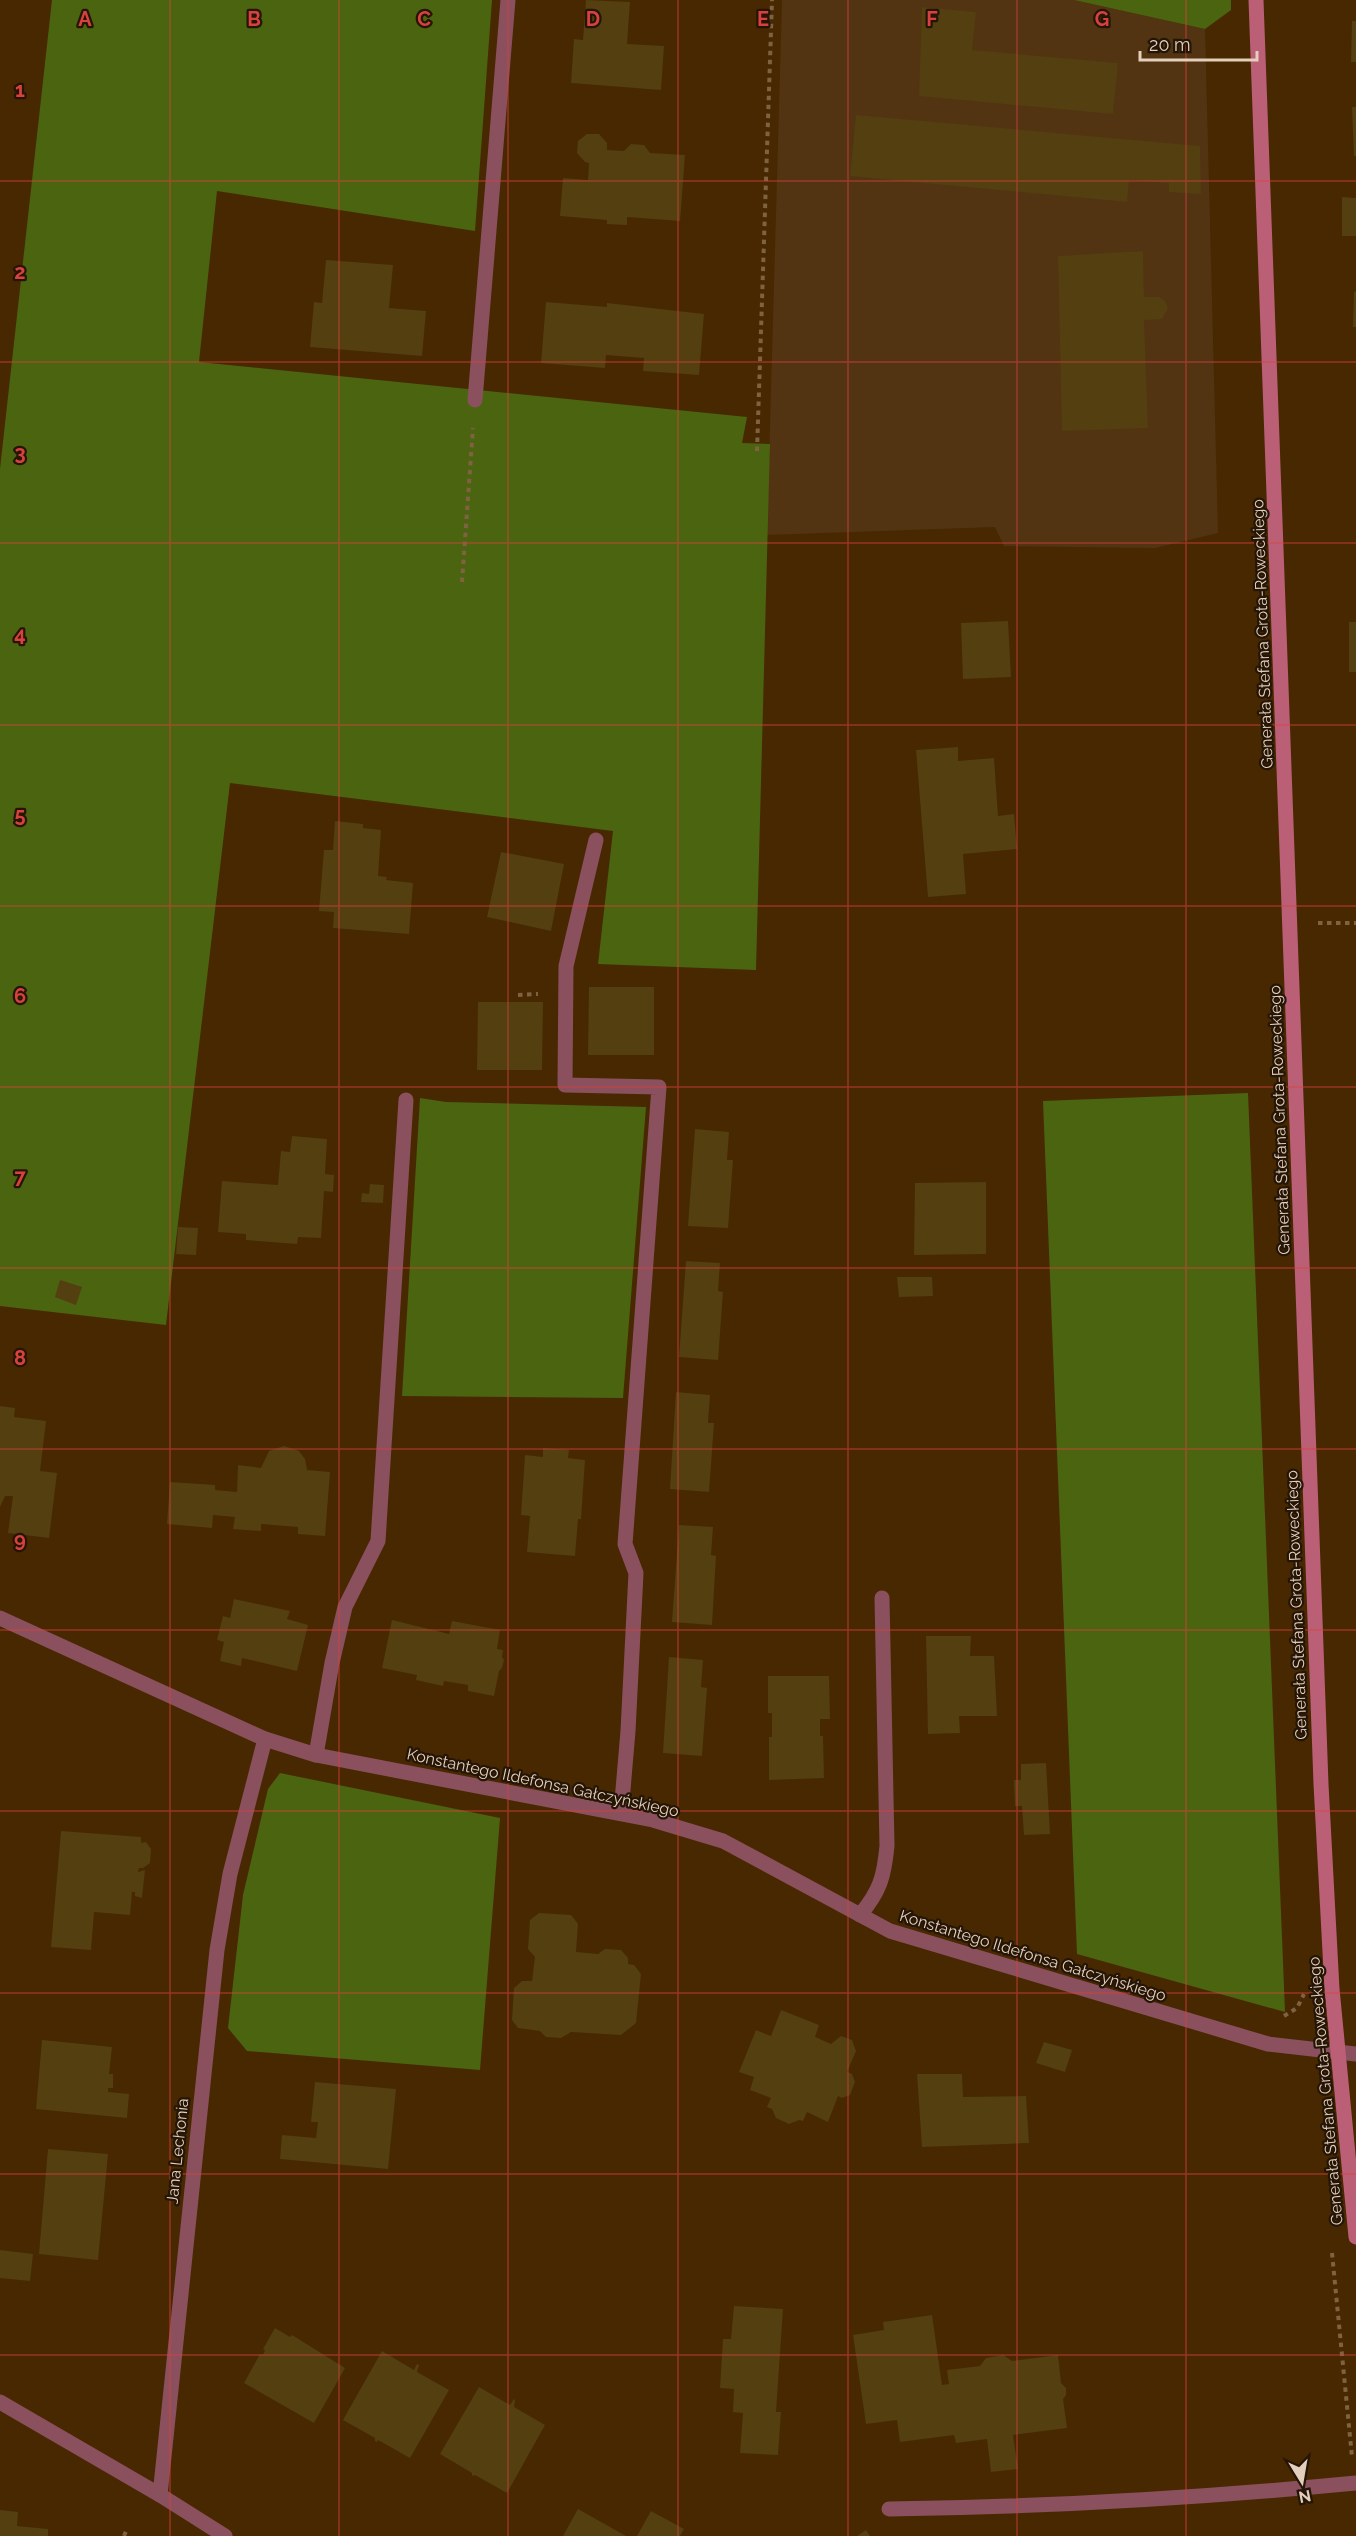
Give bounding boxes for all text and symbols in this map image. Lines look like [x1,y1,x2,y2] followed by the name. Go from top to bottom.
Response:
[78,7,92,31] text: A
[247,7,261,31] text: B
[417,7,431,31] text: C
[586,7,600,31] text: D
[757,7,769,31] text: E
[926,7,938,31] text: F
[1095,7,1109,31] text: G
[1140,24,1257,62] scale bar
[1149,34,1191,55] text: 20 m
[15,78,25,102] text: 1
[14,260,26,284] text: 2
[14,441,26,465] text: 3
[1248,499,1277,769] street label: Generała Stefana Grota-Roweckiego
[14,622,26,646] text: 4
[14,803,26,827] text: 5
[14,984,26,1008] text: 6
[1265,985,1294,1255] street label: Generała Stefana Grota-Roweckiego
[14,1165,26,1189] text: 7
[14,1346,26,1370] text: 8
[1282,1470,1311,1740] street label: Generała Stefana Grota-Roweckiego
[14,1528,26,1552] text: 9
[405,1744,681,1821] street label: Konstantego Ildefonsa Gałczyńskiego
[897,1906,1168,2005] street label: Konstantego Ildefonsa Gałczyńskiego
[1304,1956,1347,2226] street label: Generała Stefana Grota-Roweckiego
[163,2097,192,2205] street label: Jana Lechonia
[1272,2452,1332,2512] north arrow
[1297,2486,1313,2507] text: N

